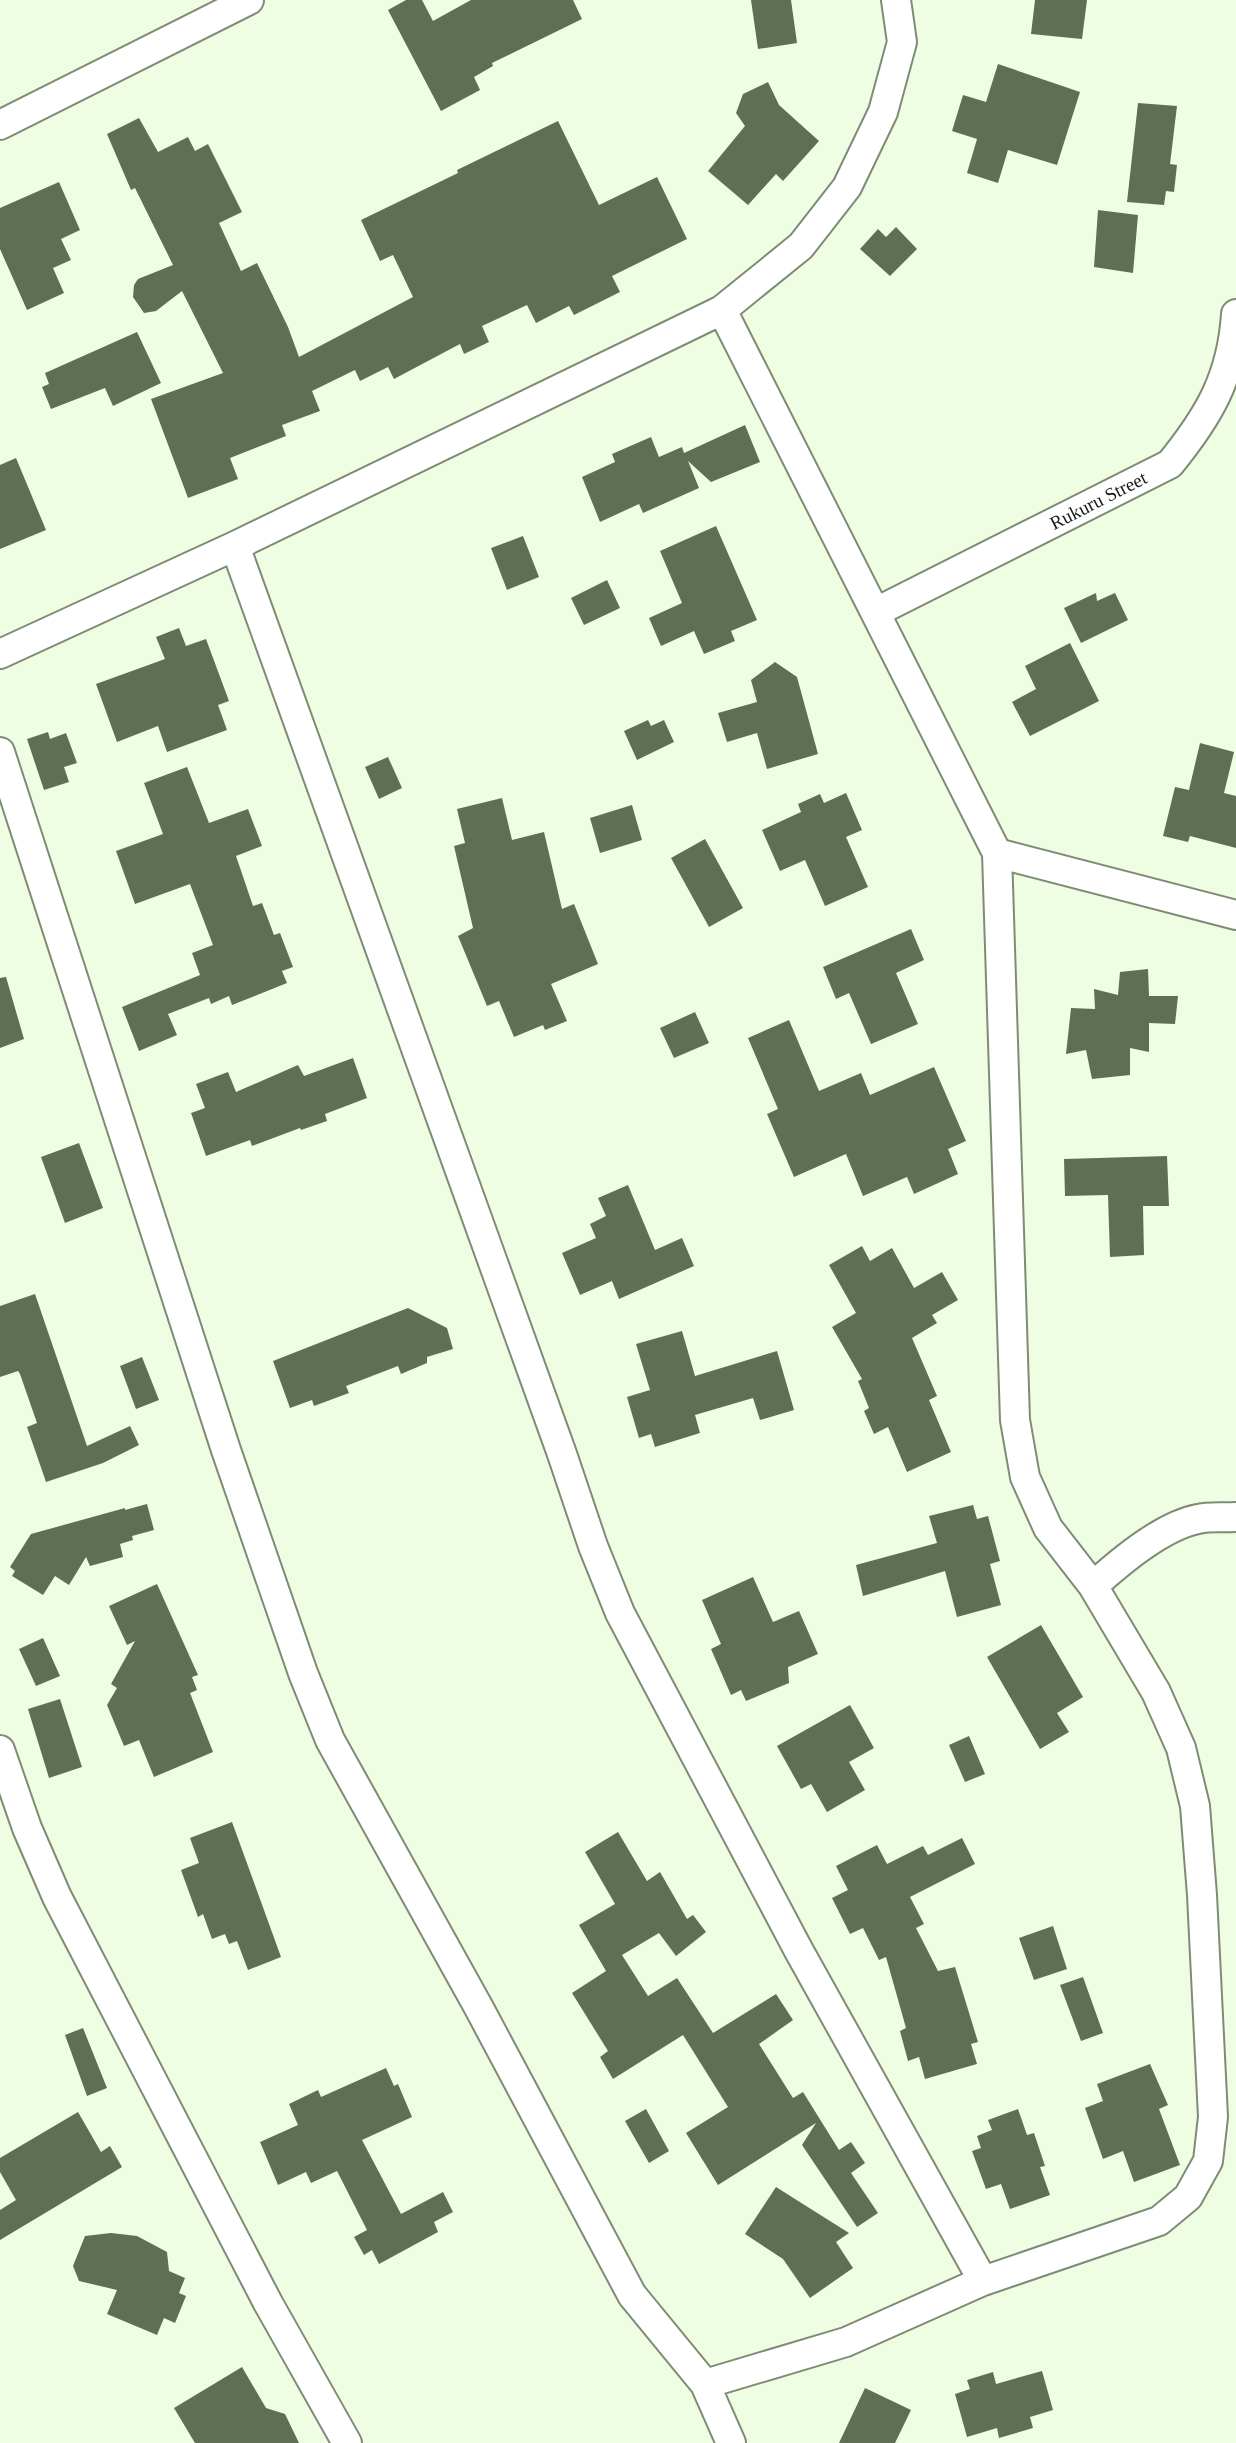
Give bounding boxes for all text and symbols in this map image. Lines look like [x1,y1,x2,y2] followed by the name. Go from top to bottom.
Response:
[1046,467,1151,534] street label: Rukuru Street

